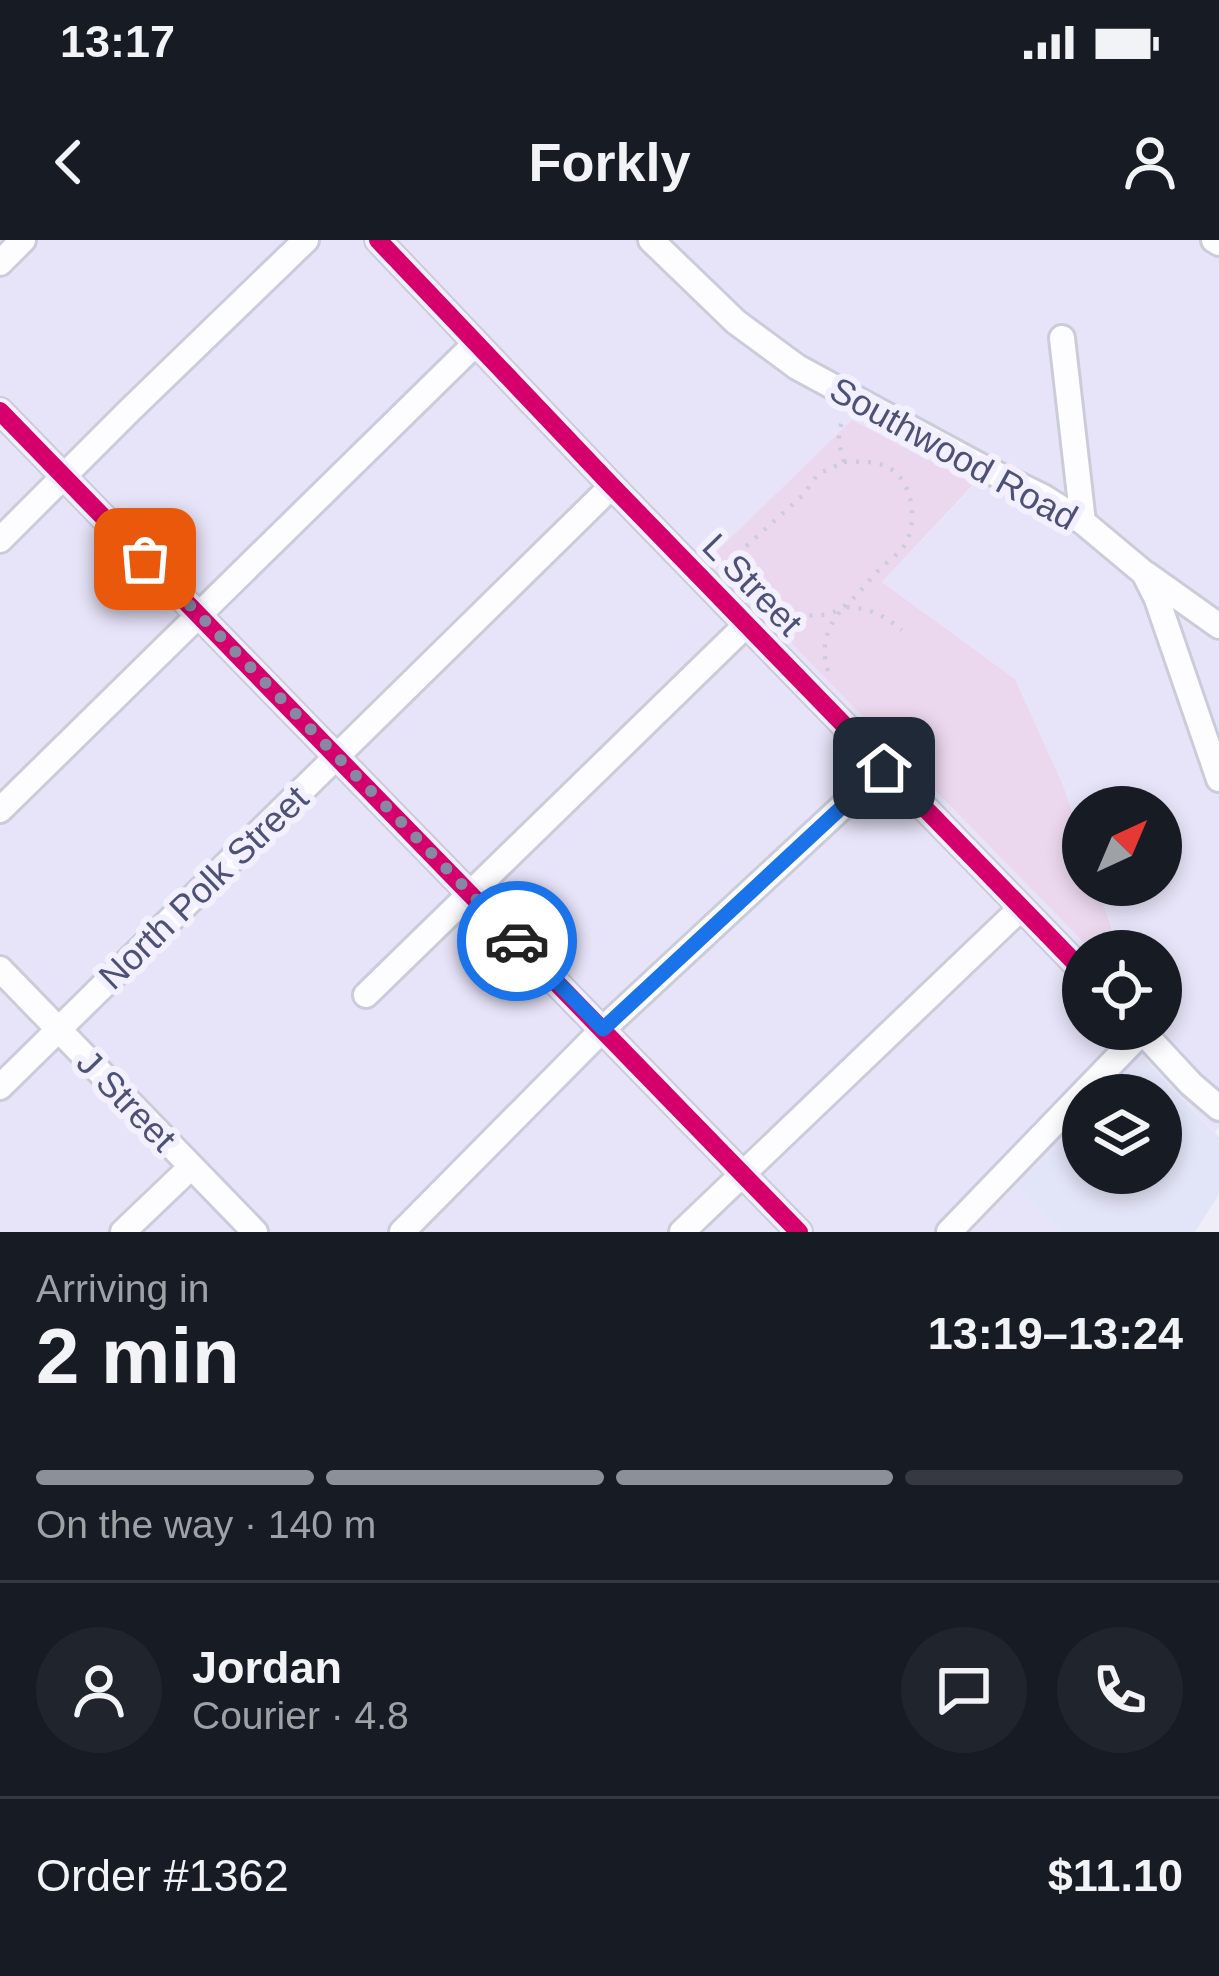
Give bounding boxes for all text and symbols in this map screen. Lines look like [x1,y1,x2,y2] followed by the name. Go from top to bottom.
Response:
[60,16,175,67] text: 13:17
[36,129,102,195] icon: back
[1117,129,1183,195] icon: person
[528,132,691,192] text: Forkly
[823,369,1084,538] street label: Southwood Road
[94,508,196,610] pin
[695,525,811,643] street label: L Street
[112,526,178,592] icon: bag
[833,717,935,819] pin
[851,735,917,801] icon: home
[91,777,316,997] street label: North Polk Street
[1062,786,1182,906] north arrow
[1062,786,1182,1194] map controls
[457,881,577,1001] courier
[484,908,550,974] icon: car
[1062,930,1182,1050] button: locate
[69,1041,184,1159] street label: J Street
[1062,1074,1182,1194] button: layers
[36,1267,209,1310] text: Arriving in
[928,1308,1183,1359] text: 13:19–13:24
[36,1312,240,1400] text: 2 min
[36,1503,376,1546] text: On the way · 140 m
[36,1627,162,1753] button: person
[901,1627,1027,1753] button: chat
[1057,1627,1183,1753] button: phone
[192,1642,342,1693] text: Jordan
[192,1694,409,1737] text: Courier · 4.8
[36,1850,289,1901] text: Order #1362
[1048,1850,1183,1901] text: $11.10

